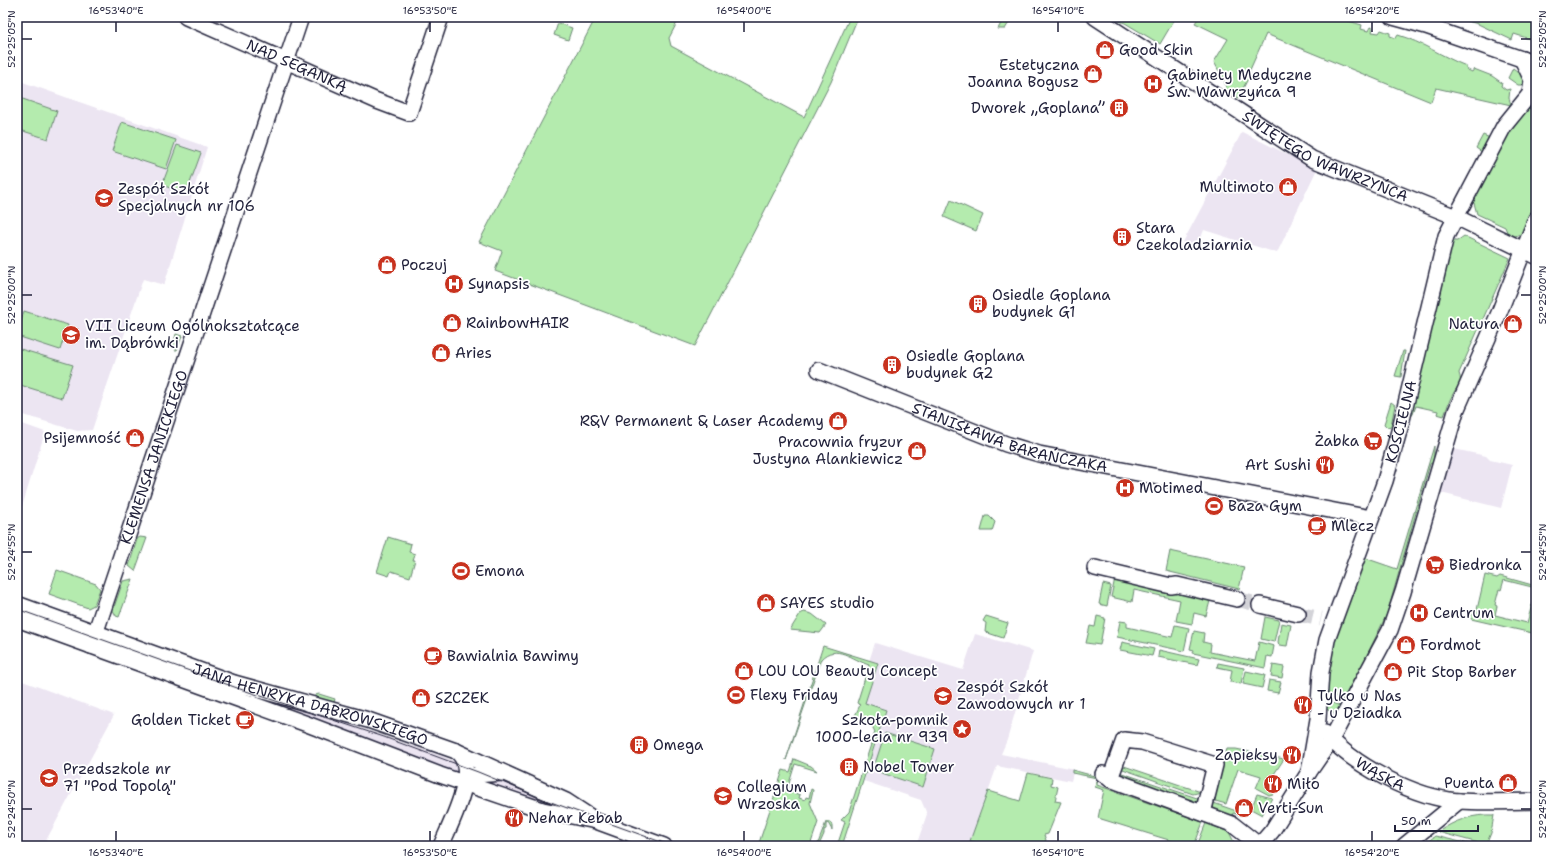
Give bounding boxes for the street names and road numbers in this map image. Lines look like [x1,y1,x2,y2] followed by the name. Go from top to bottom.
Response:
[243,35,350,97] street label: NAD SEGANKĄ
[1239,105,1411,207] street label: ŚWIĘTEGO WAWRZYŃCA
[116,368,192,547] street label: KLEMENSA JANICKIEGO
[1381,378,1421,465] street label: KOŚCIELNA
[909,398,1109,477] street label: STANISŁAWA BARAŃCZAKA
[189,659,431,750] street label: JANA HENRYKA DĄBROWSKIEGO
[1351,752,1408,796] street label: WĄSKA

